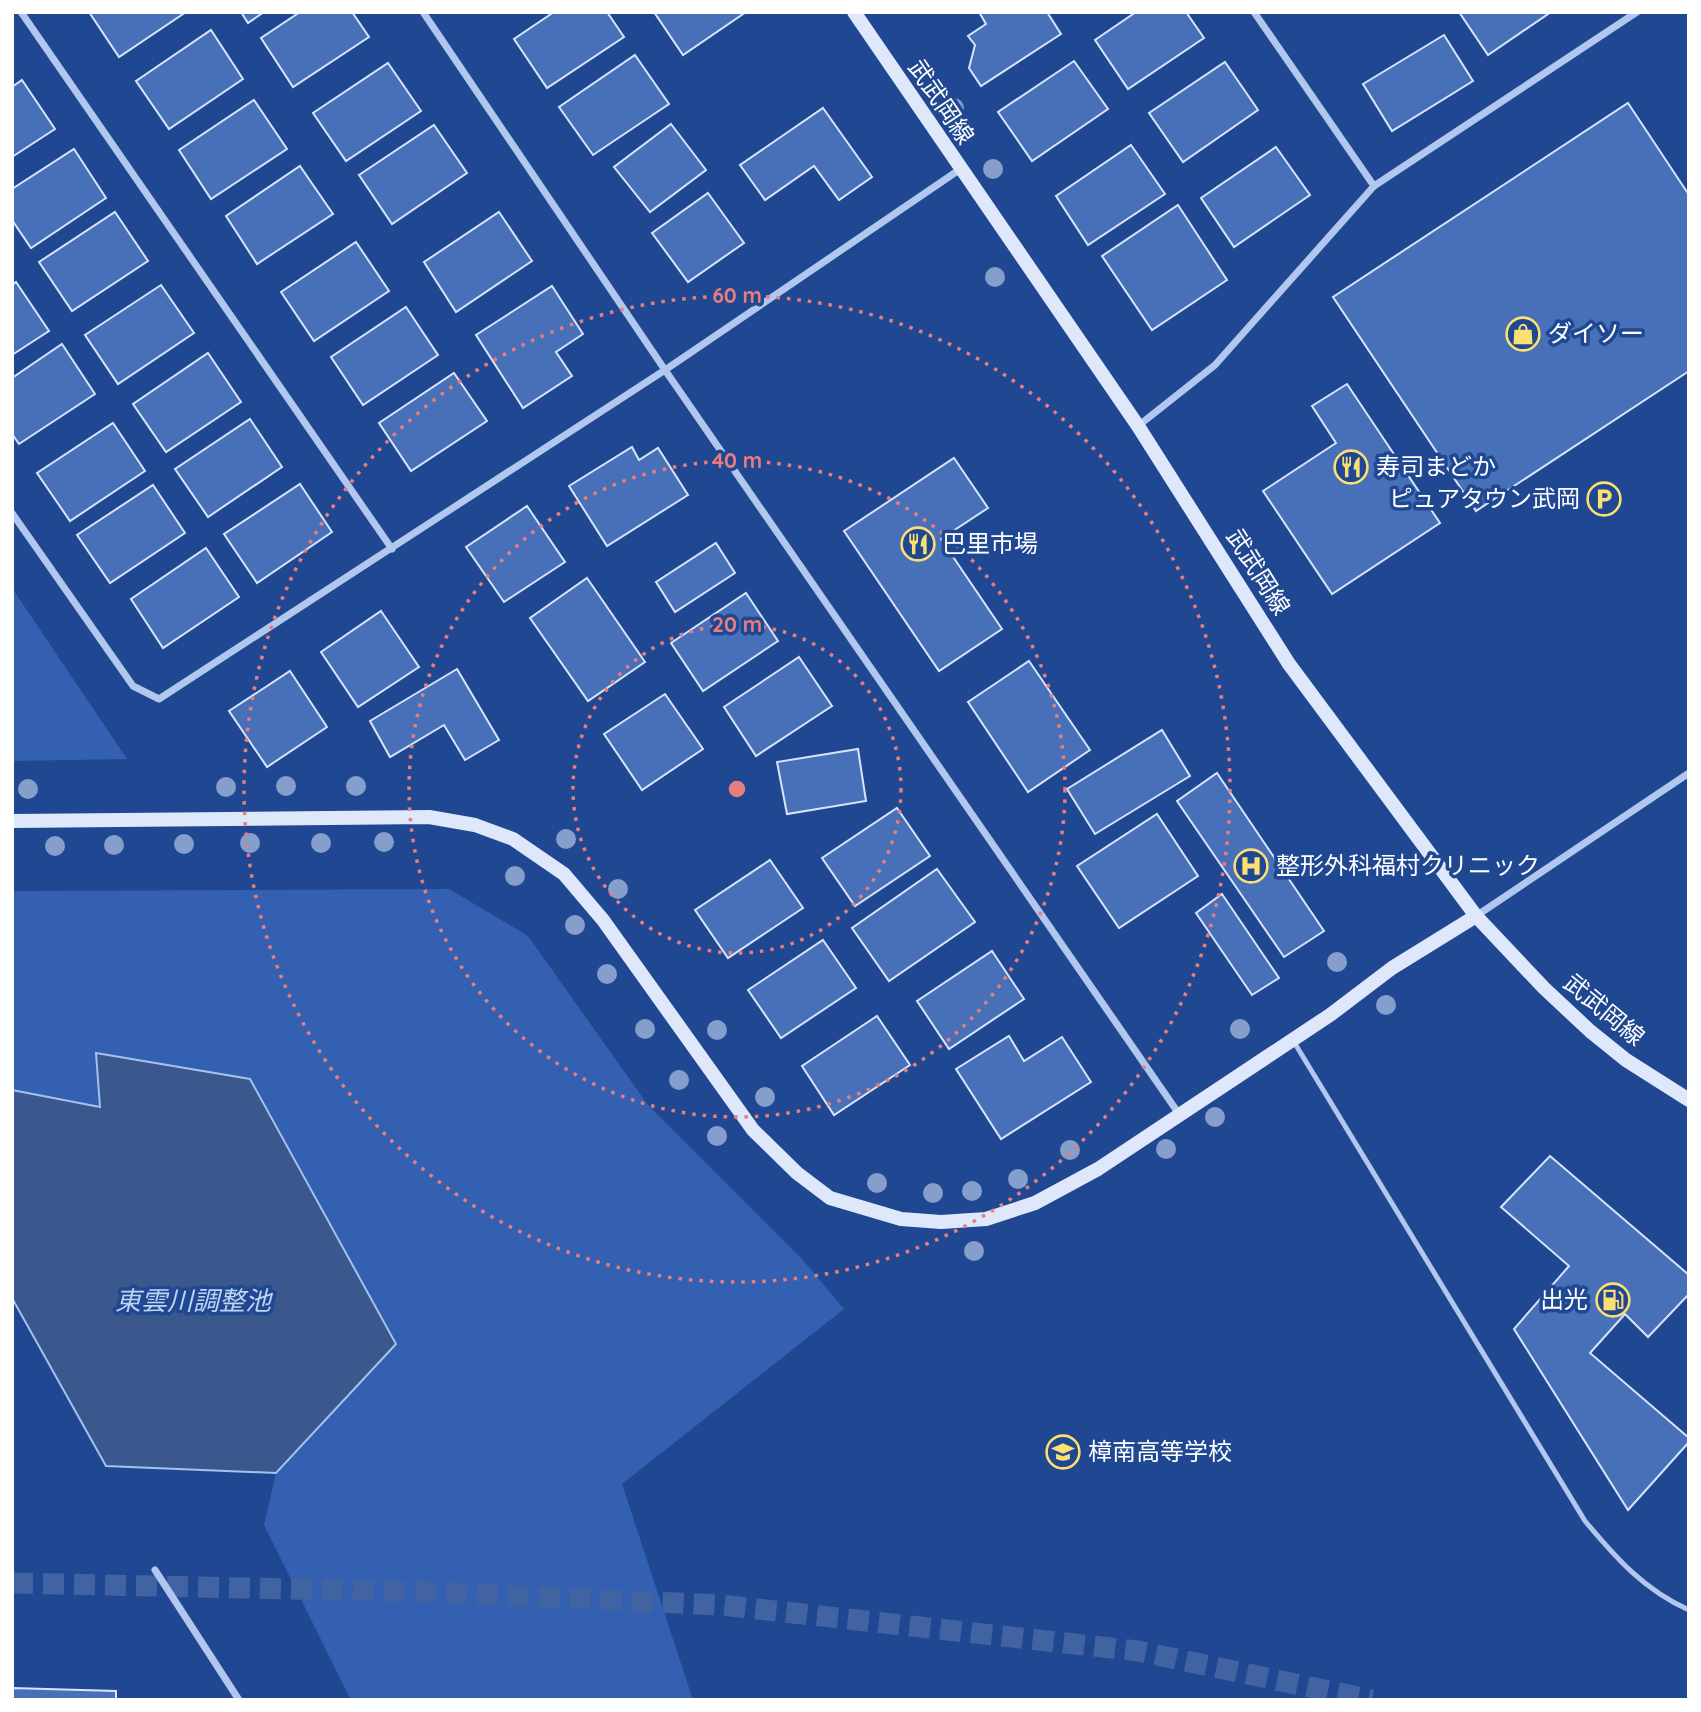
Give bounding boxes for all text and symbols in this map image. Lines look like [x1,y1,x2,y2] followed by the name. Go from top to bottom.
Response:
[903,53,981,150] street label: 武武岡線
[712,282,762,308] text: 60 m
[1504,315,1542,353] shop icon: ダイソー
[1548,318,1644,348] place label: ダイソー
[712,447,762,473] text: 40 m
[1332,448,1370,486] restaurant icon: 寿司まどか
[1376,451,1496,481] place label: 寿司まどか
[1585,480,1623,518] parking icon: ピュアタウン武岡
[1388,483,1580,513] place label: ピュアタウン武岡
[1221,523,1297,620] street label: 武武岡線
[899,525,937,563] restaurant icon: 巴里市場
[942,528,1038,558] place label: 巴里市場
[712,611,762,637] text: 20 m
[725,777,749,801] centre of rings
[1232,847,1270,885] hospital icon: 整形外科福村クリニック
[1276,850,1540,880] place label: 整形外科福村クリニック
[1558,967,1651,1052] street label: 武武岡線
[1594,1281,1632,1319] fuel station icon: 出光
[115,1284,274,1317] water label: 東雲川調整池
[1540,1284,1588,1314] place label: 出光
[1044,1433,1082,1471] school or university icon: 樟南高等学校
[1088,1436,1232,1466] place label: 樟南高等学校

